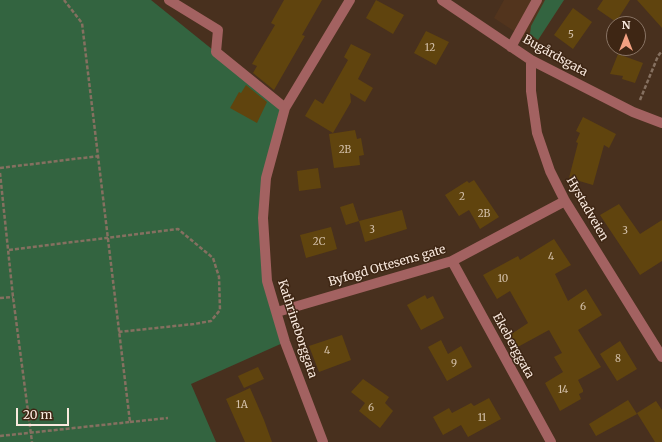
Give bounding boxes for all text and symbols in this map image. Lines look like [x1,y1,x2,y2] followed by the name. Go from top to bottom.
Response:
[606,16,646,56] north arrow
[622,18,630,32] text: N
[568,29,574,41] house number: 5
[520,32,590,80] street label: Bugårdsgata
[425,42,435,54] house number: 12
[339,144,351,156] house number: 2B
[563,174,611,244] street label: Hystadveien
[459,191,465,203] house number: 2
[478,208,490,220] house number: 2B
[369,224,375,236] house number: 3
[622,225,628,237] house number: 3
[313,236,325,248] house number: 2C
[327,242,447,290] street label: Byfogd Ottesens gate
[548,251,554,263] house number: 4
[498,273,508,285] house number: 10
[274,278,320,380] street label: Kathrineborggata
[580,301,586,313] house number: 6
[489,311,537,381] street label: Ekeberggata
[324,345,330,357] house number: 4
[615,353,621,365] house number: 8
[451,358,457,370] house number: 9
[558,384,568,396] house number: 14
[236,399,248,411] house number: 1A
[18,400,71,426] scale bar
[368,402,374,414] house number: 6
[23,407,52,422] text: 20 m
[478,412,486,424] house number: 11

